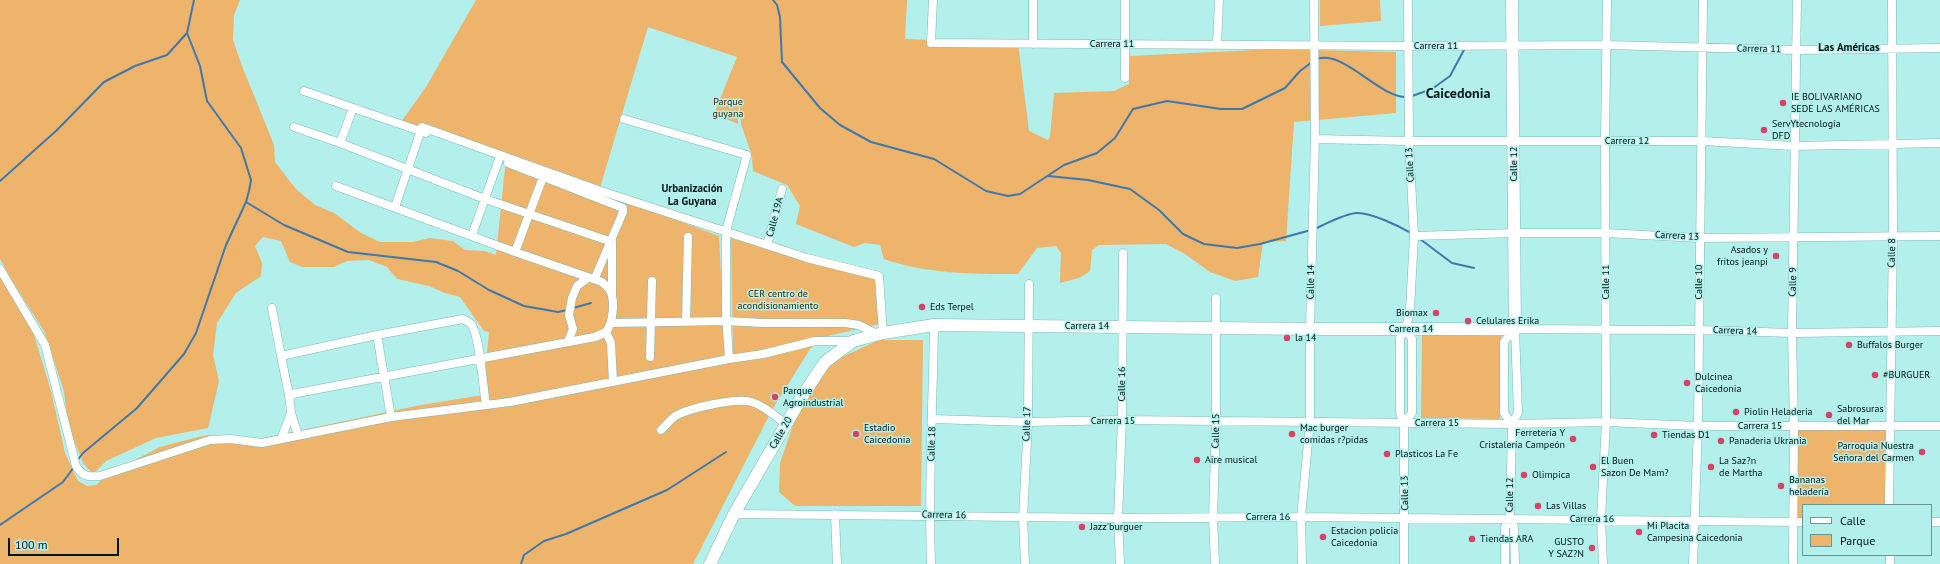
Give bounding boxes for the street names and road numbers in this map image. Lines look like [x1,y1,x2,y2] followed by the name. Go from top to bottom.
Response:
[1090,38,1134,50] street label: Carrera 11
[1414,40,1458,52] street label: Carrera 11
[1737,43,1781,55] street label: Carrera 11
[1605,135,1649,147] street label: Carrera 12
[1403,147,1417,183] street label: Calle 13
[1508,147,1520,181] street label: Calle 12
[764,196,786,238] street label: Calle 19A
[1655,229,1699,243] street label: Carrera 13
[1886,238,1898,268] street label: Calle 8
[1305,264,1317,300] street label: Calle 14
[1600,265,1612,299] street label: Calle 11
[1693,265,1705,299] street label: Calle 10
[1787,267,1799,297] street label: Calle 9
[1065,320,1109,332] street label: Carrera 14
[1389,323,1433,335] street label: Carrera 14
[1713,324,1757,338] street label: Carrera 14
[1116,367,1128,401] street label: Calle 16
[1020,406,1034,442] street label: Calle 17
[1210,413,1222,449] street label: Calle 15
[767,415,795,451] street label: Calle 20
[1091,415,1135,427] street label: Carrera 15
[1415,417,1459,429] street label: Carrera 15
[1738,420,1782,432] street label: Carrera 15
[925,426,939,462] street label: Calle 18
[1399,475,1411,511] street label: Calle 13
[1504,477,1516,513] street label: Calle 12
[922,509,966,521] street label: Carrera 16
[1246,511,1290,523] street label: Carrera 16
[1570,513,1614,525] street label: Carrera 16

